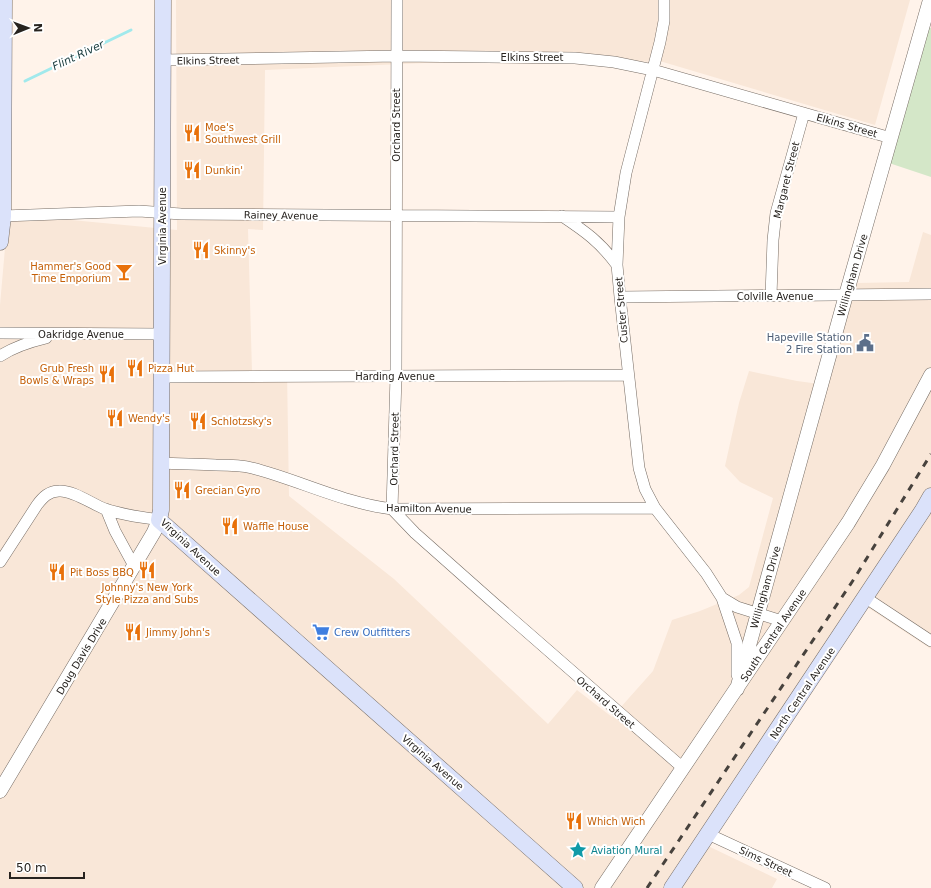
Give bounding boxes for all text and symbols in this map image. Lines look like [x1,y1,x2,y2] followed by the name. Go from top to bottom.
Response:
[8,8,48,48] north arrow
[31,23,44,33] text: N
[50,37,108,73] water label: Flint River
[501,52,563,63] street label: Elkins Street
[177,54,240,67] street label: Elkins Street
[391,88,402,162] street label: Orchard Street
[815,112,879,139] street label: Elkins Street
[205,122,281,145] place label: Moe's Southwest Grill
[182,123,202,143] restaurant icon: Moe's Southwest Grill
[772,141,801,220] street label: Margaret Street
[182,160,202,180] restaurant icon: Dunkin'
[205,165,243,176] place label: Dunkin'
[157,187,168,265] street label: Virginia Avenue
[244,209,318,222] street label: Rainey Avenue
[835,233,870,318] street label: Willingham Drive
[191,240,211,260] restaurant icon: Skinny's
[214,245,255,256] place label: Skinny's
[30,261,111,284] place label: Hammer's Good Time Emporium
[114,262,134,282] bar icon: Hammer's Good Time Emporium
[613,276,630,343] street label: Custer Street
[737,291,813,302] street label: Colville Avenue
[38,329,124,340] street label: Oakridge Avenue
[767,332,852,355] place label: Hapeville Station 2 Fire Station
[855,333,875,353] public building icon: Hapeville Station 2 Fire Station
[125,358,145,378] restaurant icon: Pizza Hut
[19,363,94,386] place label: Grub Fresh Bowls & Wraps
[148,363,194,374] place label: Pizza Hut
[97,364,117,384] restaurant icon: Grub Fresh Bowls & Wraps
[355,371,435,382] street label: Harding Avenue
[105,408,125,428] restaurant icon: Wendy's
[188,411,208,431] restaurant icon: Schlotzsky's
[388,412,401,486] street label: Orchard Street
[128,413,170,424] place label: Wendy's
[211,416,272,427] place label: Schlotzsky's
[172,480,192,500] restaurant icon: Grecian Gyro
[195,485,260,496] place label: Grecian Gyro
[386,502,472,515] street label: Hamilton Avenue
[220,516,240,536] restaurant icon: Waffle House
[158,517,223,578] street label: Virginia Avenue
[243,521,309,532] place label: Waffle House
[748,545,783,630] street label: Willingham Drive
[137,560,157,580] restaurant icon: Johnny's New York Style Pizza and Subs
[47,562,67,582] restaurant icon: Pit Boss BBQ
[70,567,134,578] place label: Pit Boss BBQ
[96,582,198,605] place label: Johnny's New York Style Pizza and Subs
[738,587,808,684] street label: South Central Avenue
[54,616,109,696] street label: Doug Davis Drive
[123,622,143,642] restaurant icon: Jimmy John's
[311,622,331,642] supermarket icon: Crew Outfitters
[145,627,210,638] place label: Jimmy John's
[334,627,410,638] place label: Crew Outfitters
[768,645,837,741] street label: North Central Avenue
[574,674,637,731] street label: Orchard Street
[400,733,466,792] street label: Virginia Avenue
[564,811,584,831] restaurant icon: Which Wich
[587,816,645,827] place label: Which Wich
[568,840,588,860] place icon: Aviation Mural
[737,844,794,879] street label: Sims Street
[591,845,662,856] place label: Aviation Mural
[10,854,84,880] scale bar
[16,861,47,875] text: 50 m

